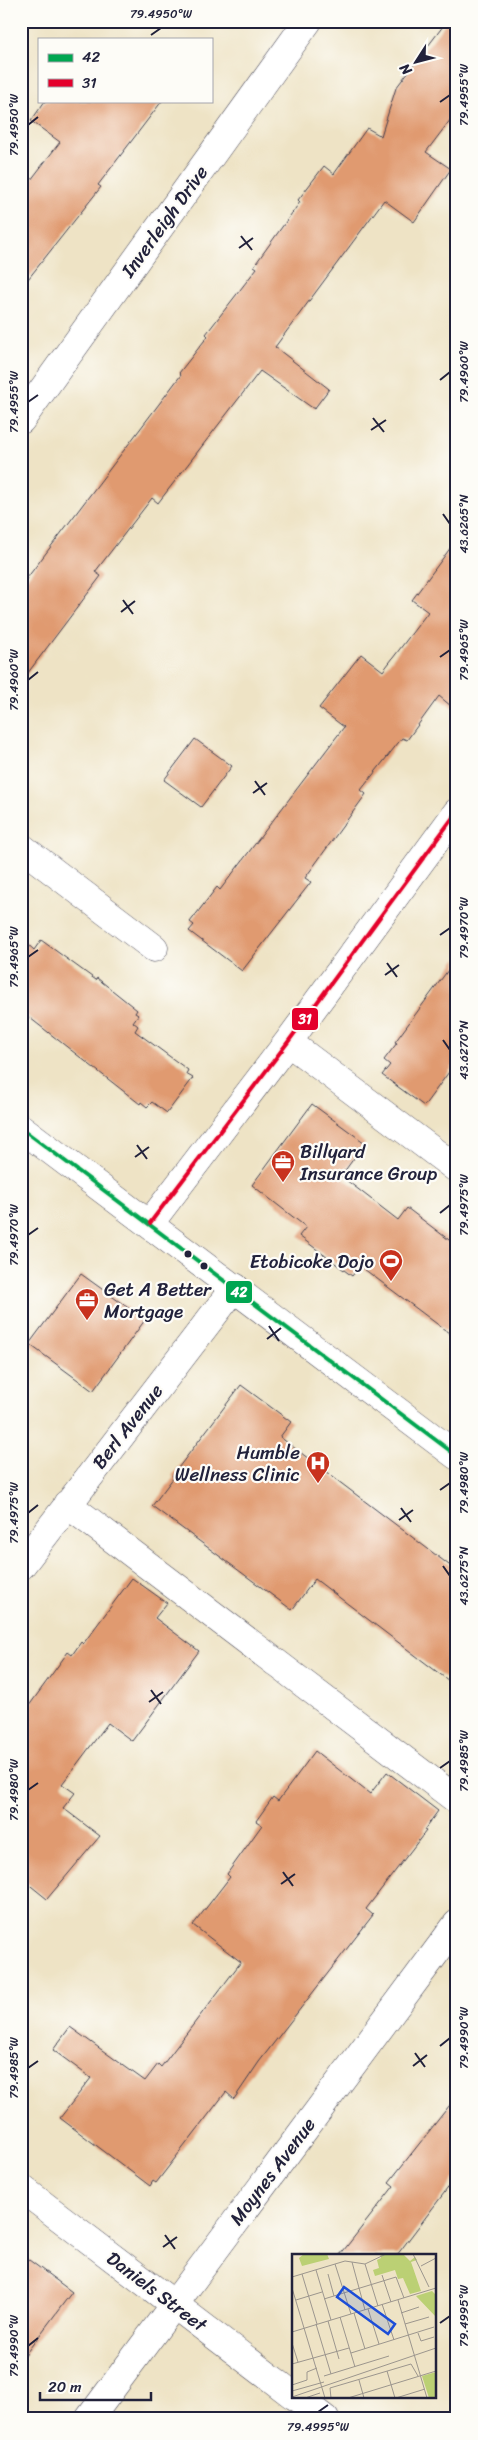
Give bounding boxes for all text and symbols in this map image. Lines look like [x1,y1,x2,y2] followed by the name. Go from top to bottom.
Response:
[130,3,193,25] text: 79.4950°W
[38,38,212,102] legend
[390,38,440,88] north arrow
[82,44,100,70] text: 42
[393,58,419,81] text: N
[453,63,475,126] text: 79.4955°W
[82,70,97,96] text: 31
[3,93,25,156] text: 79.4950°W
[112,158,217,285] street label: Inverleigh Drive
[453,341,475,403] text: 79.4960°W
[3,370,25,433] text: 79.4955°W
[453,494,475,554] text: 43.6265°N
[453,619,475,681] text: 79.4965°W
[3,649,25,711] text: 79.4960°W
[453,896,475,959] text: 79.4970°W
[3,926,25,988] text: 79.4965°W
[291,1007,319,1031] line badge: 31
[297,1007,312,1032] text: 31
[453,1020,475,1080] text: 43.6270°N
[299,1135,437,1190] place label: Billyard Insurance Group
[270,1149,296,1183] office icon: Billyard Insurance Group
[453,1174,475,1236] text: 79.4975°W
[3,1203,25,1266] text: 79.4970°W
[250,1245,374,1278] place label: Etobicoke Dojo
[378,1248,404,1282] sports icon: Etobicoke Dojo
[183,1249,193,1259] unlabelled marker
[199,1261,209,1271] unlabelled marker
[104,1273,212,1328] place label: Get A Better Mortgage
[225,1280,253,1304] line badge: 42
[230,1280,248,1305] text: 42
[74,1287,100,1321] office icon: Get A Better Mortgage
[83,1376,172,1476] street label: Berl Avenue
[175,1436,300,1491] place label: Humble Wellness Clinic
[305,1450,331,1484] hospital icon: Humble Wellness Clinic
[453,1451,475,1514] text: 79.4980°W
[3,1482,25,1544] text: 79.4975°W
[453,1546,475,1606] text: 43.6275°N
[453,1729,475,1792] text: 79.4985°W
[3,1758,25,1821] text: 79.4980°W
[453,2006,475,2069] text: 79.4990°W
[3,2036,25,2099] text: 79.4985°W
[221,2110,324,2233] street label: Moynes Avenue
[99,2242,215,2341] street label: Daniels Street
[292,2254,436,2398] inset map
[453,2284,475,2347] text: 79.4995°W
[3,2314,25,2377] text: 79.4990°W
[40,2370,151,2402] scale bar
[48,2374,82,2400] text: 20 m
[287,2416,350,2438] text: 79.4995°W

